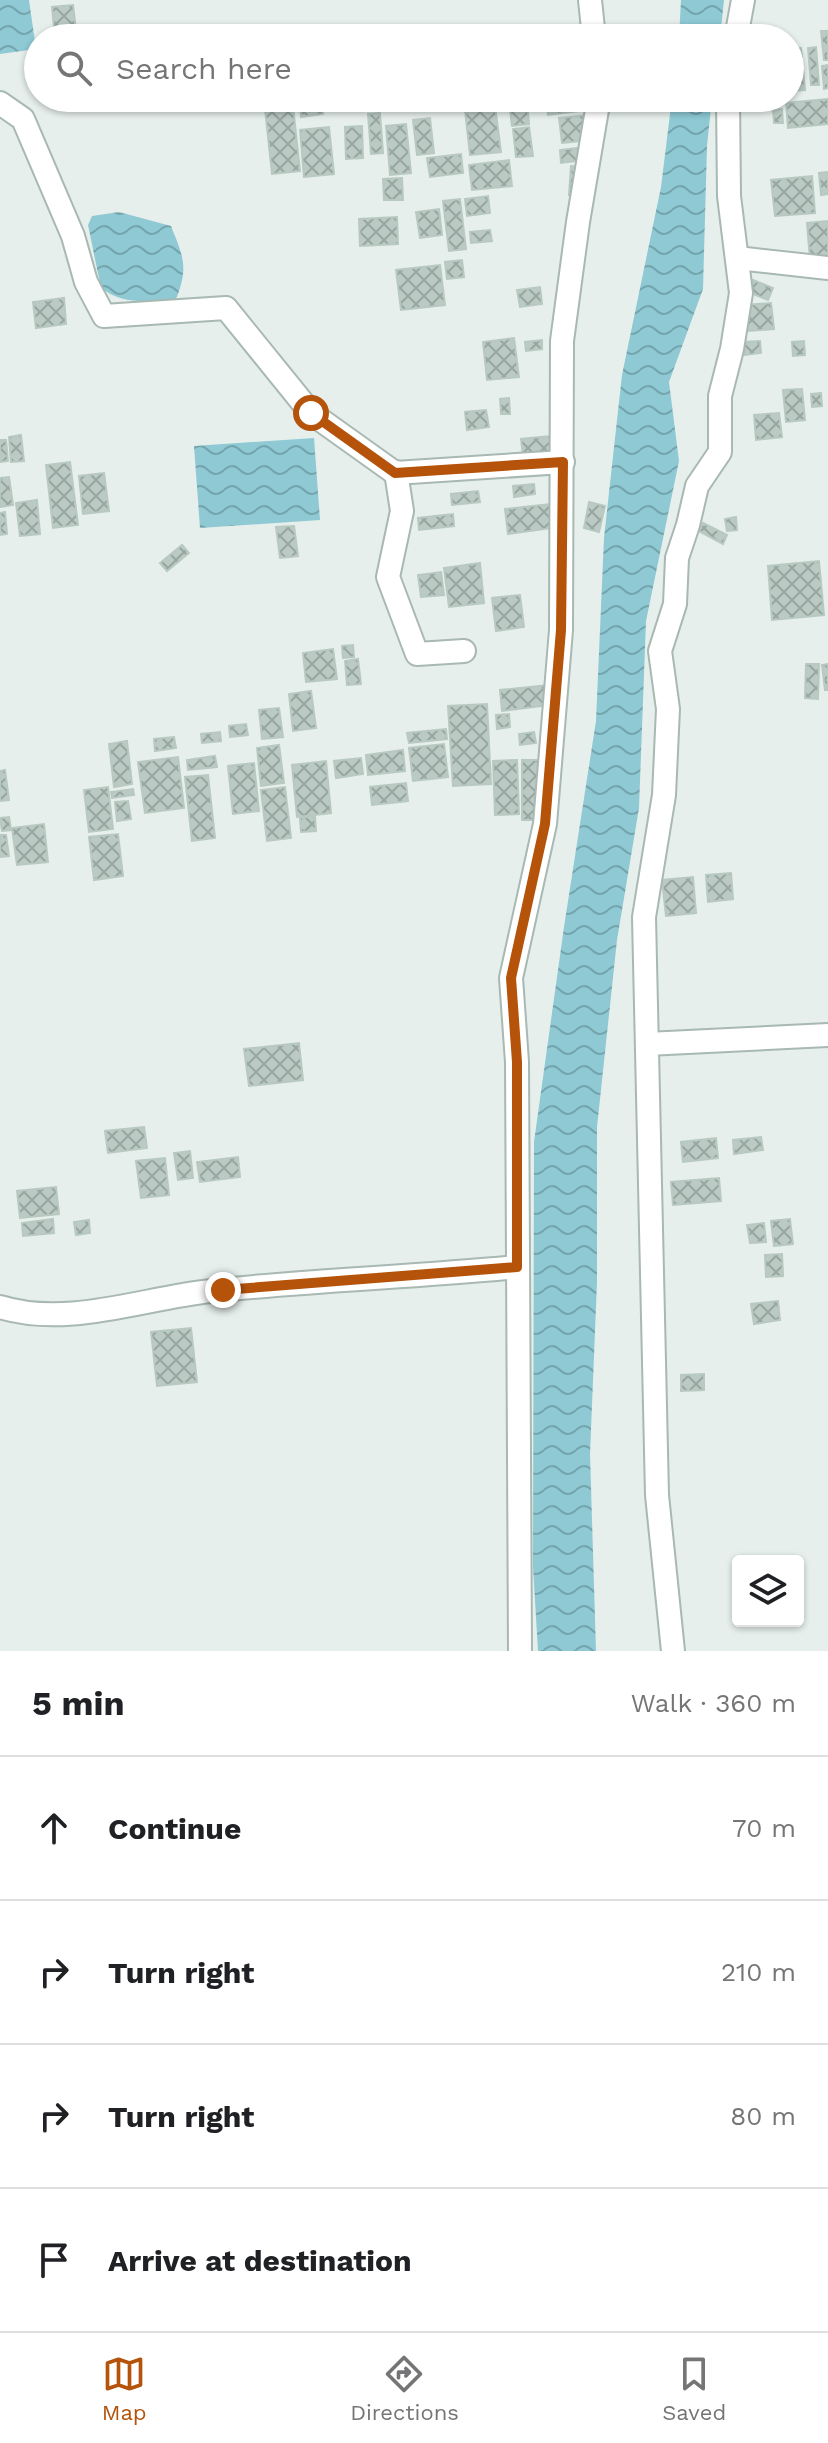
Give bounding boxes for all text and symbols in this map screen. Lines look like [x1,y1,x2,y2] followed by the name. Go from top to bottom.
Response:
[24,24,804,112] search box
[52,46,96,90] icon: search
[116,51,292,86] text: Search here
[293,395,329,431] route start
[205,1272,241,1308] route end
[732,1555,804,1627] map controls
[732,1555,804,1627] button: layers
[32,1683,125,1723] text: 5 min
[631,1688,796,1718] text: Walk · 360 m
[32,1806,76,1850] icon: ahead
[108,1811,241,1846] text: Continue
[732,1813,796,1843] text: 70 m
[32,1950,76,1994] icon: right
[108,1955,254,1990] text: Turn right
[721,1957,796,1987] text: 210 m
[32,2094,76,2138] icon: right
[108,2099,254,2134] text: Turn right
[730,2101,796,2131] text: 80 m
[32,2238,76,2282] icon: arrive
[108,2243,412,2278] text: Arrive at destination
[102,2352,147,2425] tab: Map
[350,2352,459,2425] tab: Directions
[662,2352,726,2425] tab: Saved

